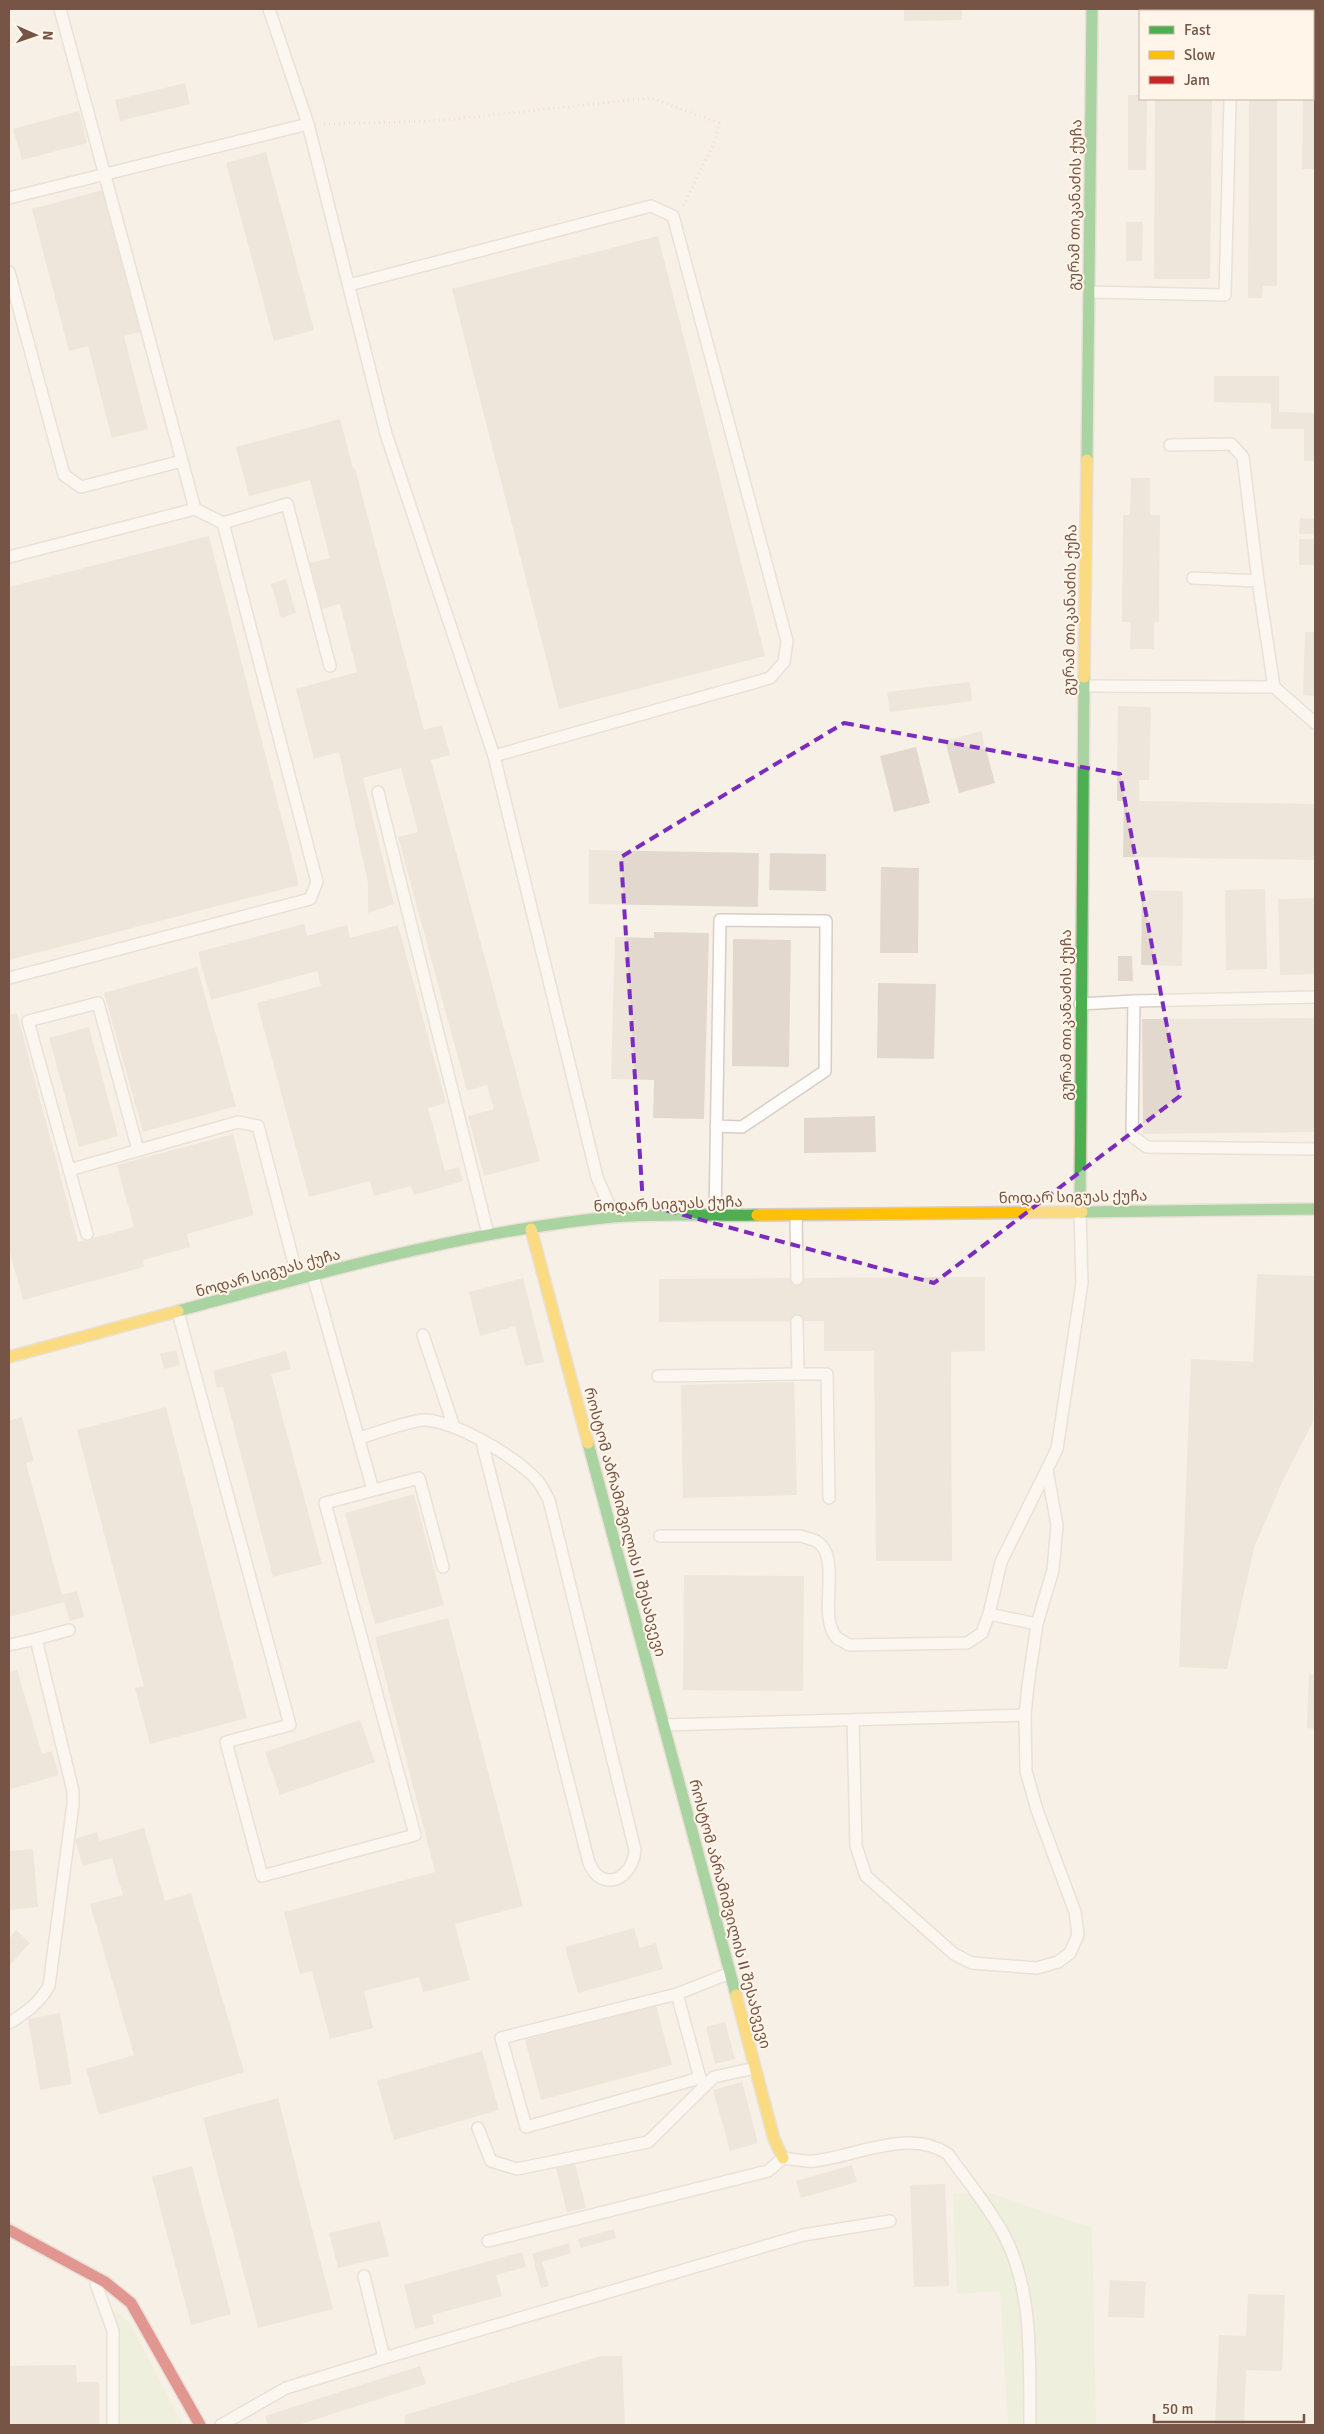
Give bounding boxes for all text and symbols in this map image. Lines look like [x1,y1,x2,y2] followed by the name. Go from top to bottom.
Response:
[10,10,60,60] north arrow
[1139,10,1314,100] legend
[1184,21,1211,39] text: Fast
[39,30,56,41] text: N
[1184,46,1215,64] text: Slow
[1184,71,1210,89] text: Jam
[1065,119,1085,291] street label: გურამ თიკანაძის ქუჩა
[1060,524,1080,696] street label: გურამ თიკანაძის ქუჩა
[1057,929,1075,1101] street label: გურამ თიკანაძის ქუჩა
[998,1187,1148,1207] street label: ნოდარ სიგუას ქუჩა
[593,1192,743,1216] street label: ნოდარ სიგუას ქუჩა
[194,1245,342,1301] street label: ნოდარ სიგუას ქუჩა
[580,1385,670,1659] street label: როსტომ აბრამიშვილის II შესახვევი
[685,1777,775,2051] street label: როსტომ აბრამიშვილის II შესახვევი
[1154,2392,1304,2424] scale bar
[1162,2400,1193,2418] text: 50 m

